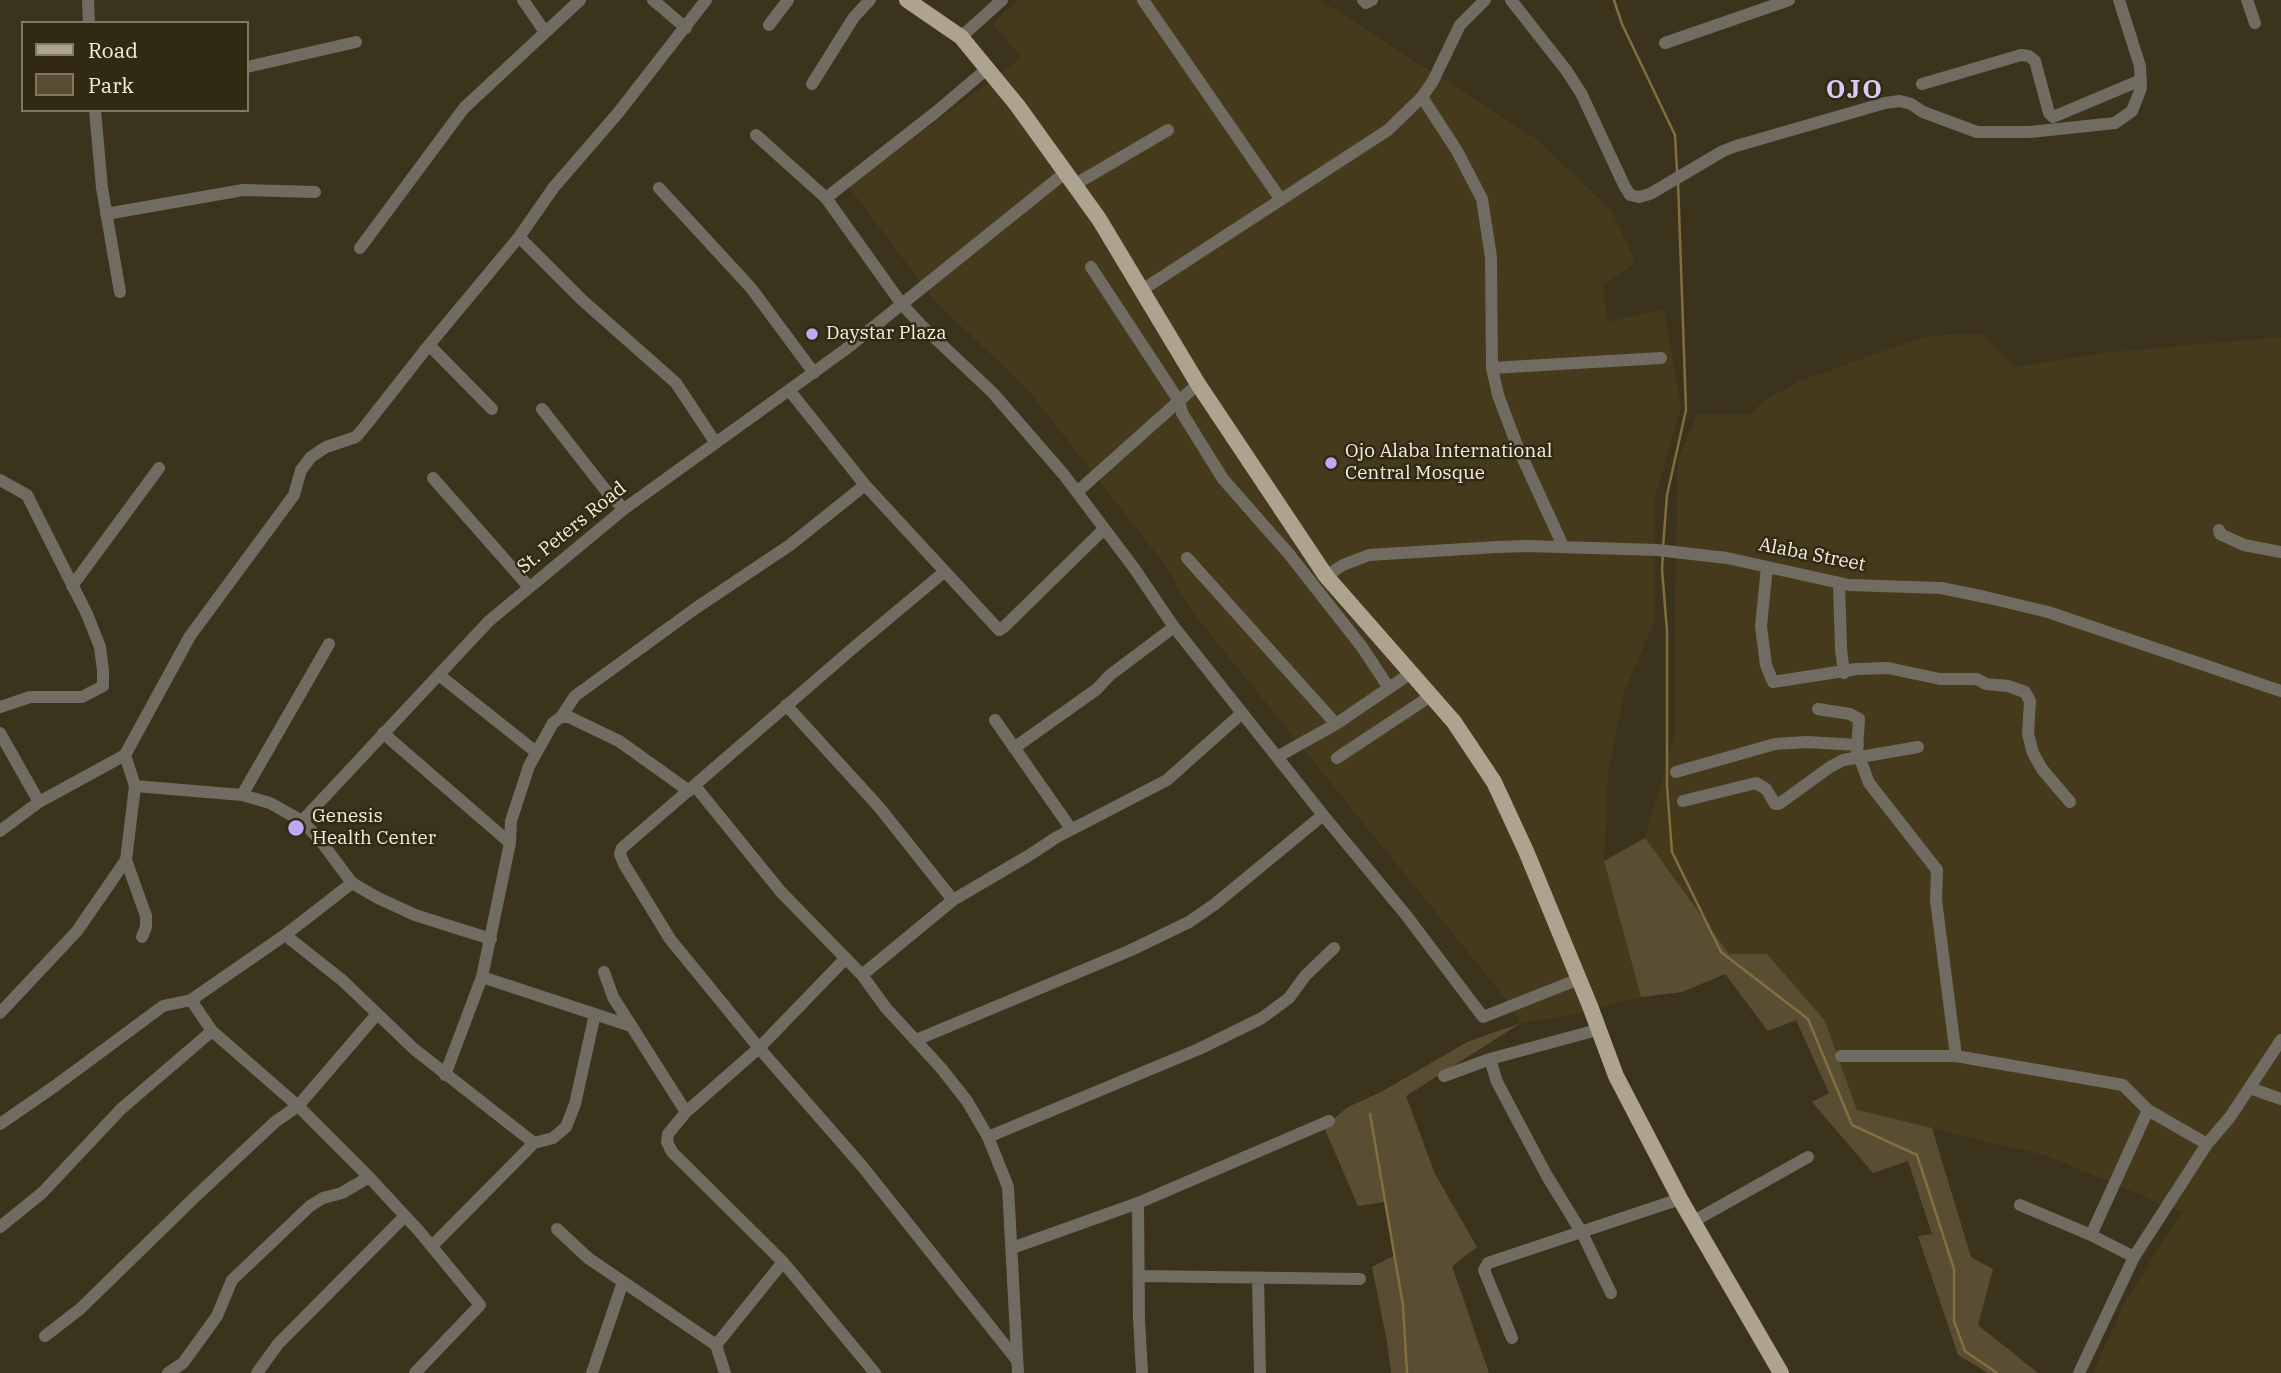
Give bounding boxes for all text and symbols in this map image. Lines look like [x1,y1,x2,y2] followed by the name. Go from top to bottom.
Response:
[21,21,248,112] legend
[88,36,138,64] text: Road
[88,71,134,99] text: Park
[1826,74,1884,106] district label: OJO
[826,323,947,345] place label: Daystar Plaza
[804,326,820,342] marker: Daystar Plaza
[1345,441,1553,485] place label: Ojo Alaba International Central Mosque
[1323,455,1339,471] marker: Ojo Alaba International Central Mosque
[513,477,631,579] street label: St. Peters Road
[1757,533,1867,577] street label: Alaba Street
[312,806,436,850] place label: Genesis Health Center
[286,818,306,838] marker: Genesis Health Center

